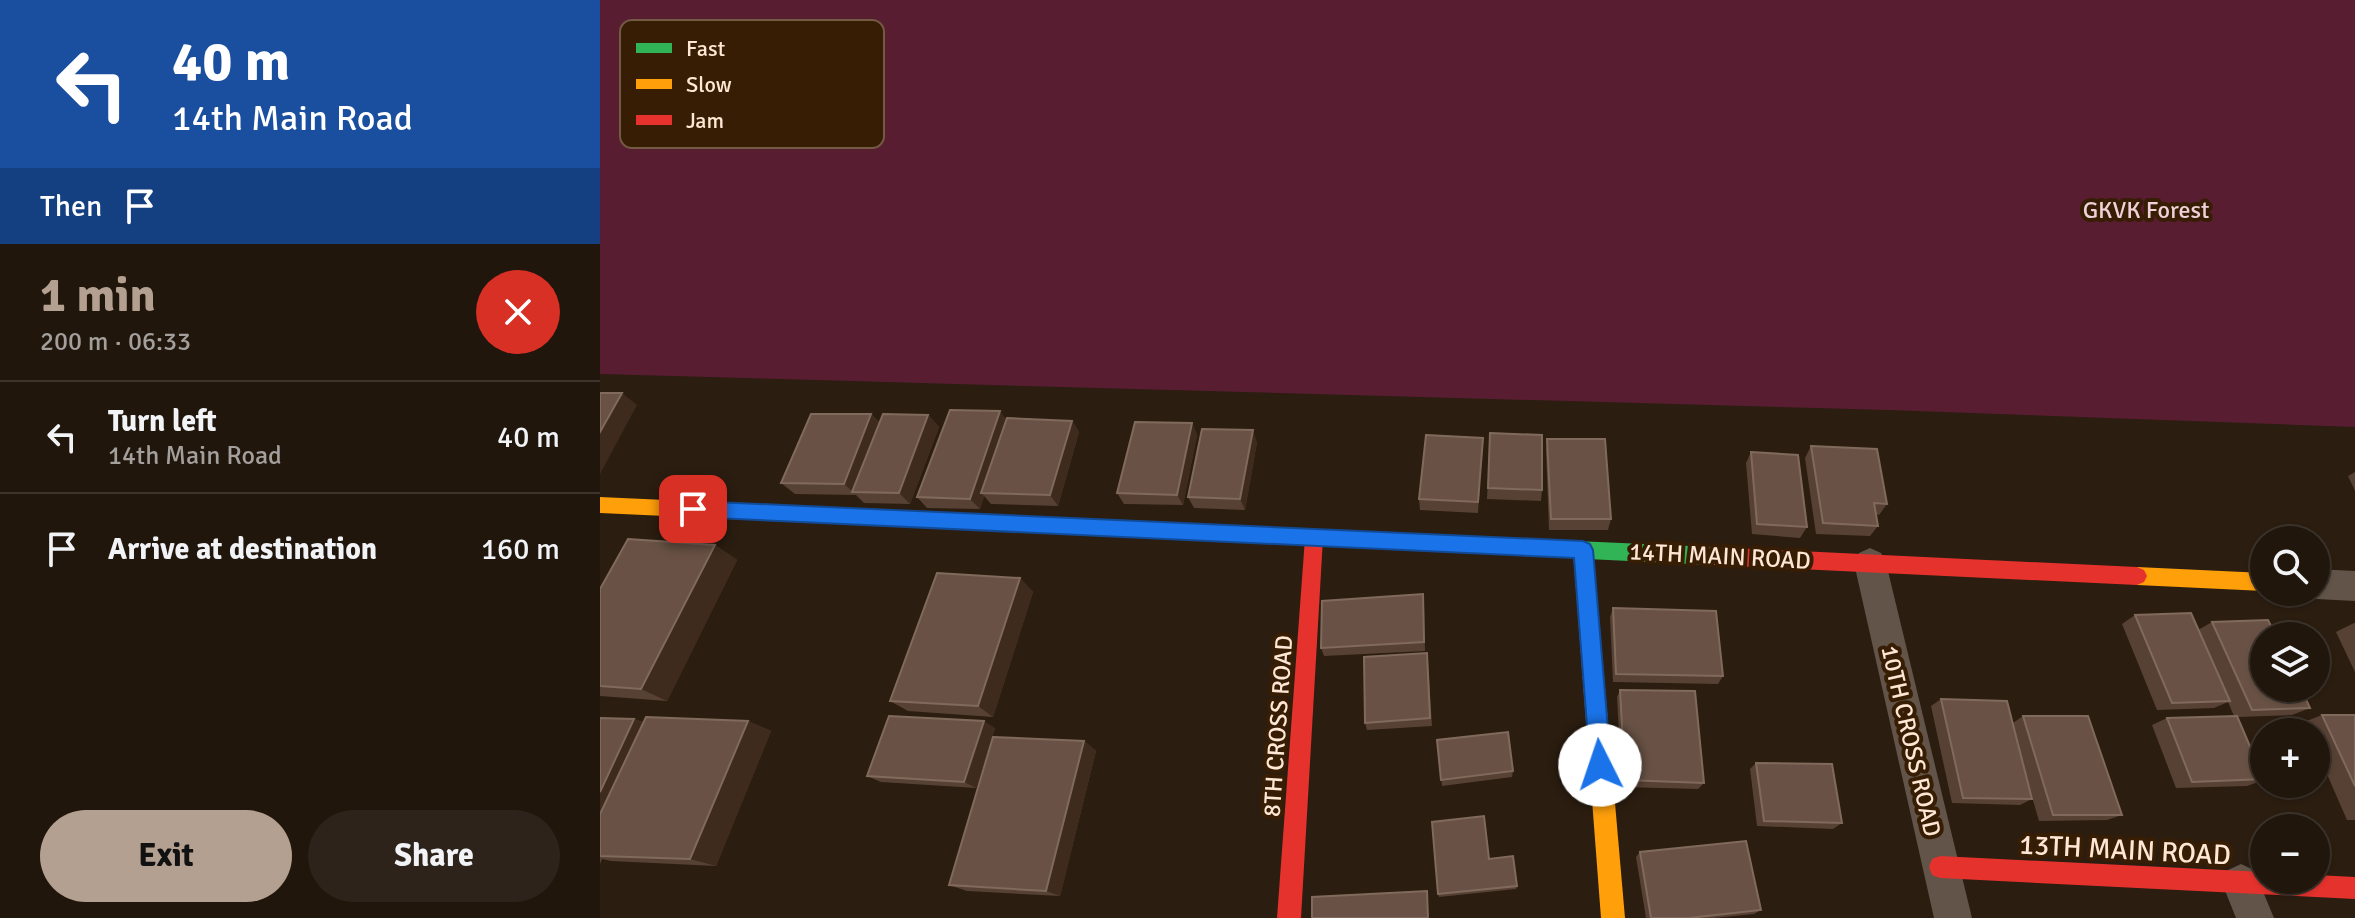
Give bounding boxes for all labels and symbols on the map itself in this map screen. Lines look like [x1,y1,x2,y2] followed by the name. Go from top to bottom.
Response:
[620,20,884,148] legend
[686,35,726,62] text: Fast
[686,71,732,98] text: Slow
[686,107,724,134] text: Jam
[2083,195,2209,225] park label: GKVK Forest
[659,475,727,543] pin
[1629,536,1811,576] street label: 14TH MAIN ROAD
[1257,634,1299,818] street label: 8TH CROSS ROAD
[1874,643,1948,839] street label: 10TH CROSS ROAD
[1558,723,1642,807] position arrow
[2018,827,2232,873] street label: 13TH MAIN ROAD

